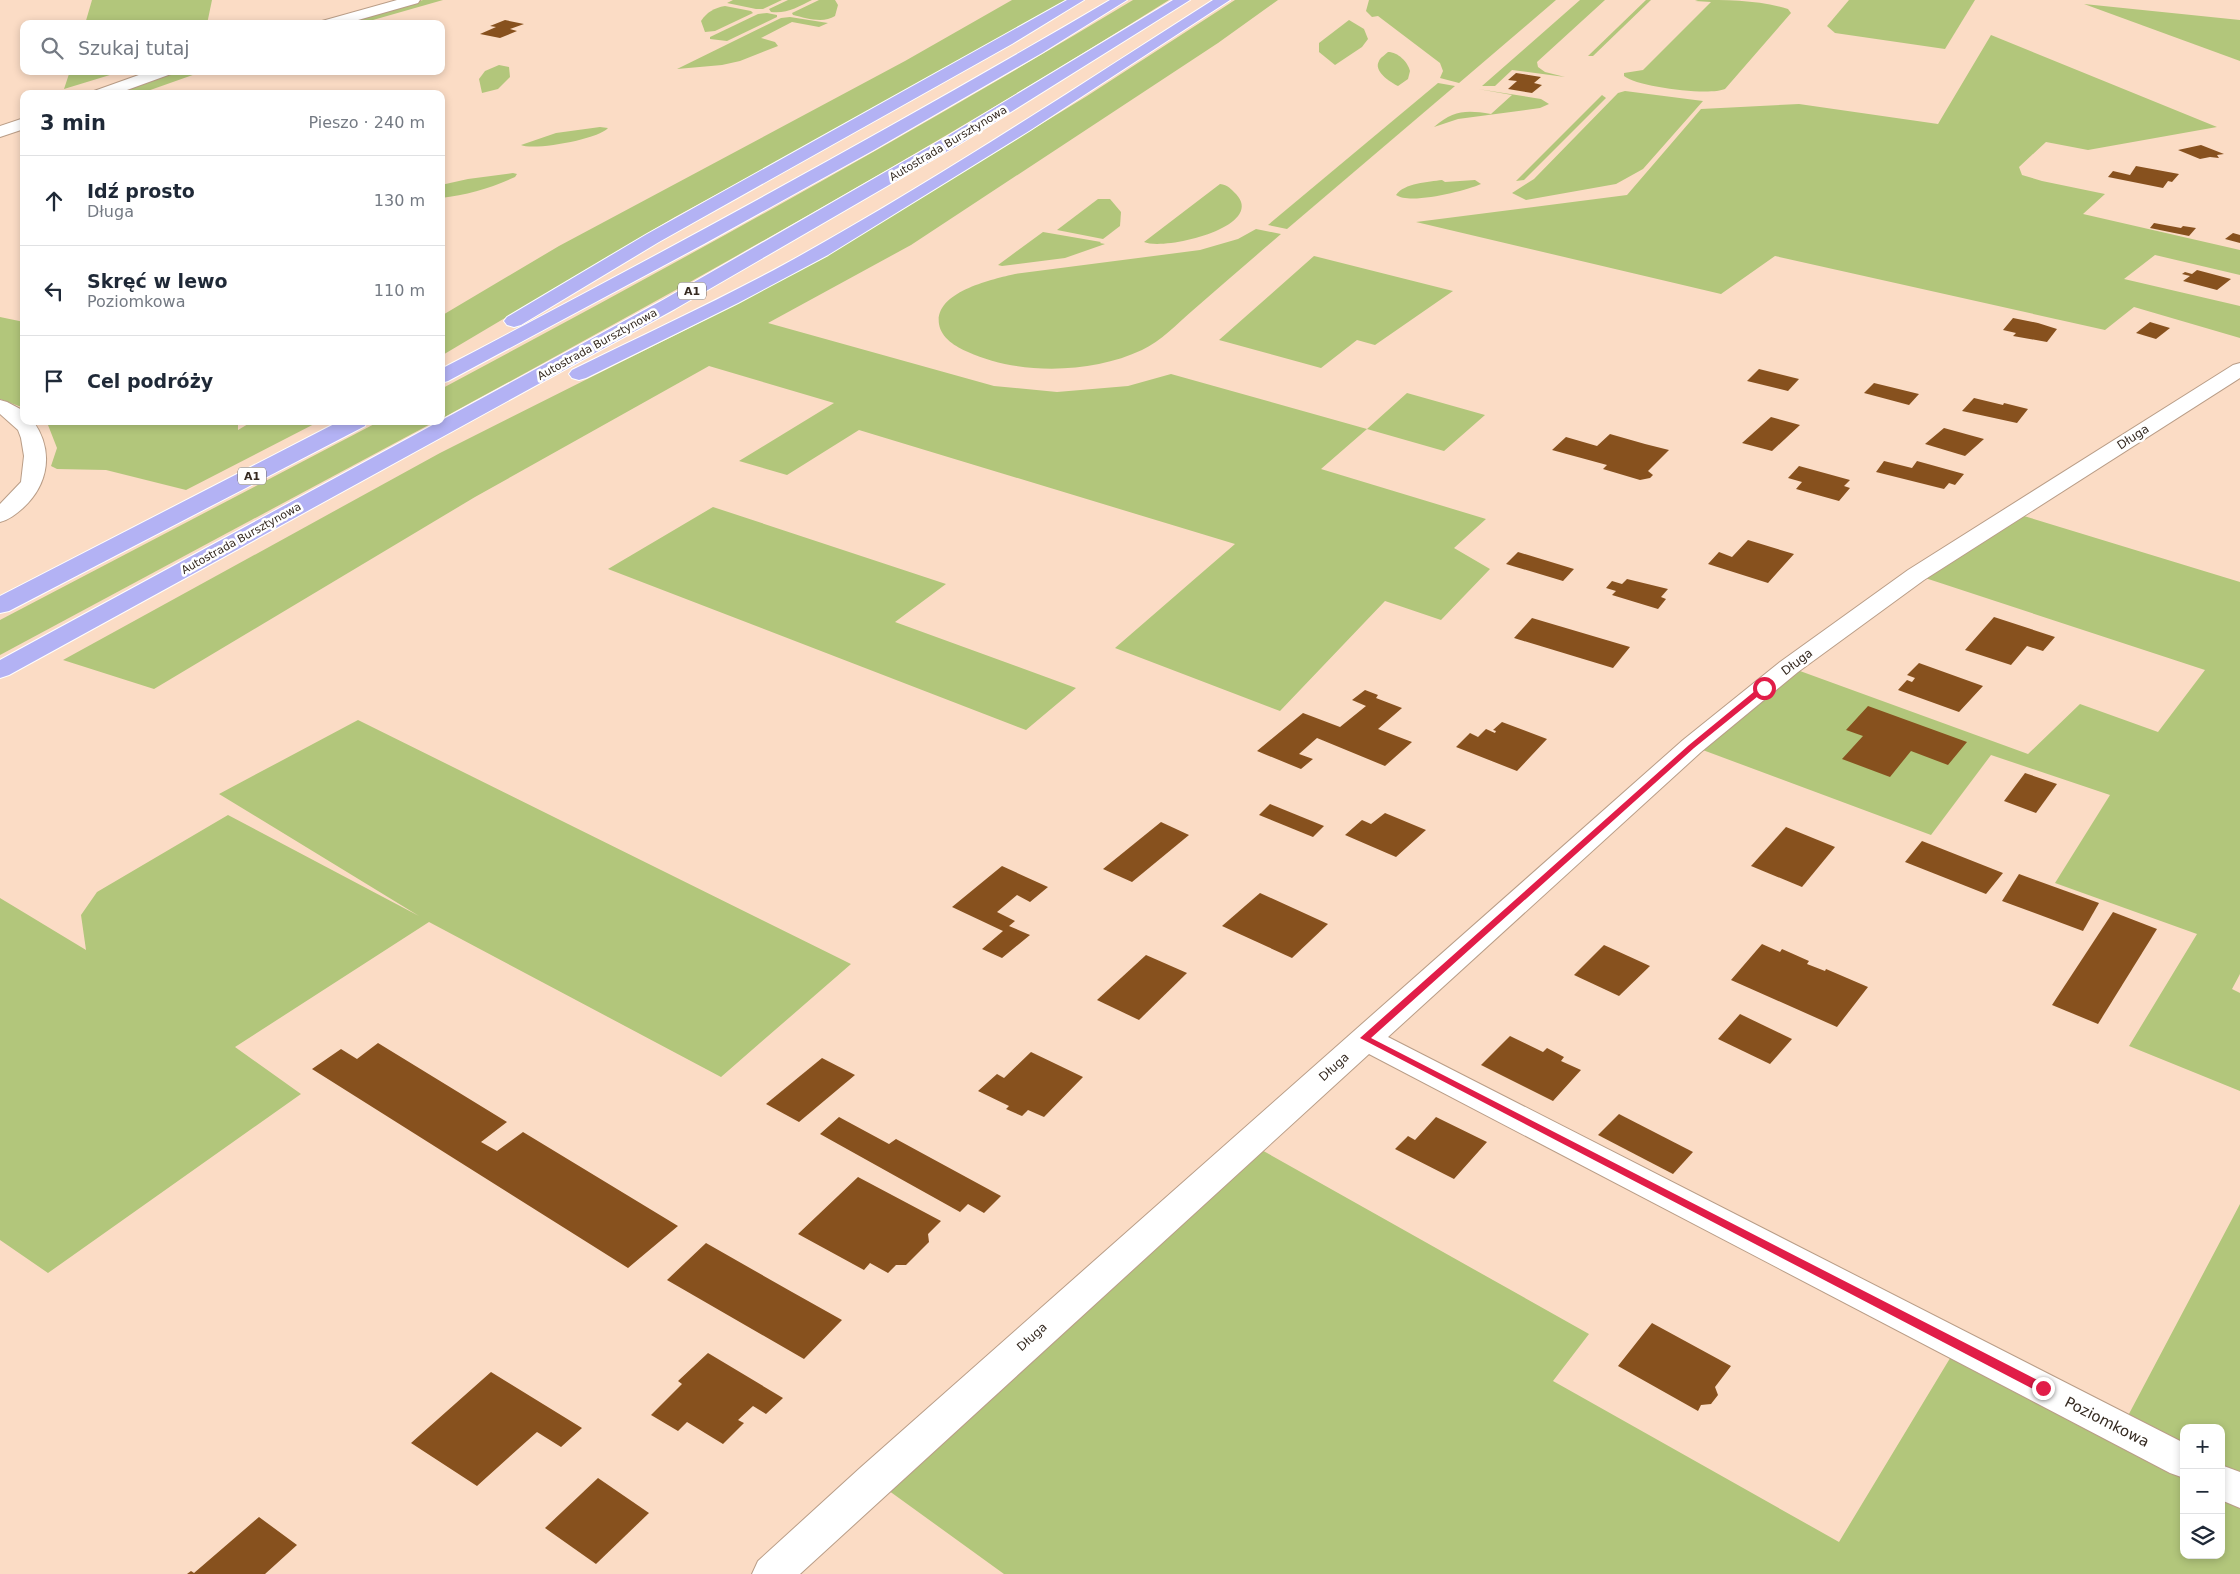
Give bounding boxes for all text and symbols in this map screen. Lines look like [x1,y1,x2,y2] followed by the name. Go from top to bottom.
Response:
[20,20,445,75] search box
[38,34,66,62] icon: search
[78,37,190,59] text: Szukaj tutaj
[887,103,1009,184] street label: Autostrada Bursztynowa
[40,111,106,135] text: 3 min
[308,113,425,132] text: Pieszo · 240 m
[87,180,195,202] text: Idź prosto
[40,187,68,215] icon: ahead
[374,191,425,210] text: 130 m
[87,202,134,221] text: Długa
[87,270,228,292] text: Skręć w lewo
[40,277,68,305] icon: left
[374,281,425,300] text: 110 m
[678,282,706,300] road number: A1
[87,292,185,311] text: Poziomkowa
[535,306,659,383] street label: Autostrada Bursztynowa
[40,367,68,395] icon: arrive
[87,370,213,392] text: Cel podróży
[2114,422,2152,452] street label: Długa
[238,468,266,484] road number: A1
[179,500,303,577] street label: Autostrada Bursztynowa
[1779,646,1815,678] street label: Długa
[1753,677,1776,700] route start
[1316,1050,1352,1084] street label: Długa
[1014,1320,1050,1354] street label: Długa
[2032,1377,2055,1400] route end
[2062,1393,2152,1451] street label: Poziomkowa
[2180,1424,2225,1559] map controls
[2180,1424,2225,1469] button: +
[2180,1469,2225,1514] button: −
[2180,1514,2225,1559] button: layers

